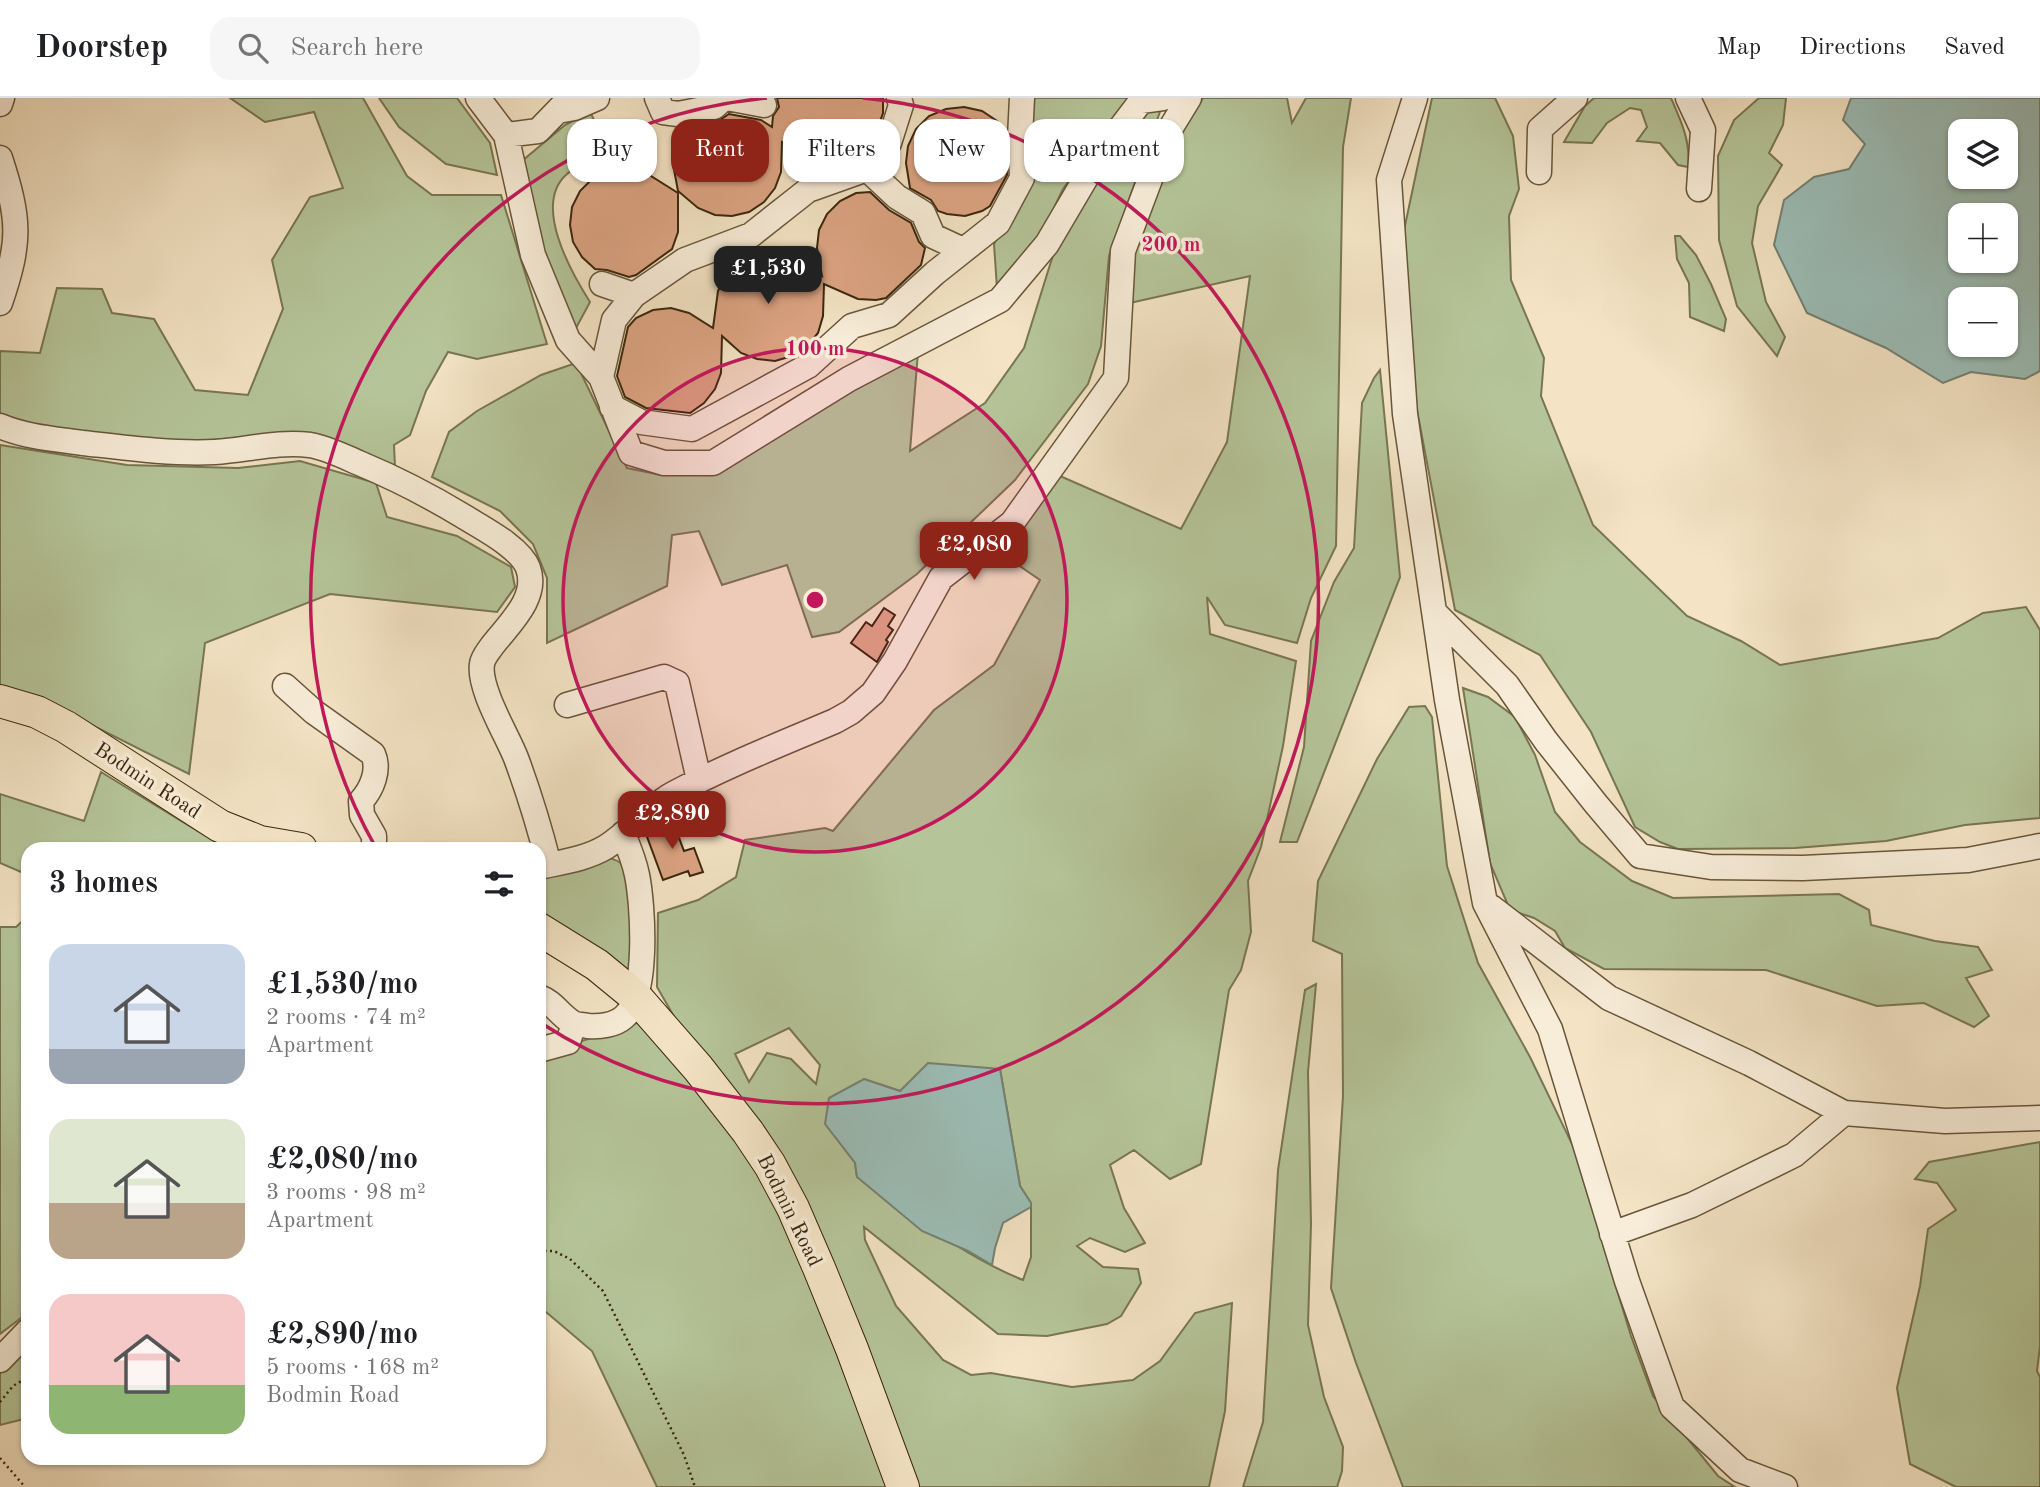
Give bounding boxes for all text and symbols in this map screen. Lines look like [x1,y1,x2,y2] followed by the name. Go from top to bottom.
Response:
[210,17,700,80] search box
[234,29,272,67] icon: search
[35,32,168,65] text: Doorstep
[290,35,423,61] text: Search here
[1717,36,1761,60] text: Map
[1799,36,1906,60] text: Directions
[1944,36,2005,60] text: Saved
[567,119,657,182] chip: Buy
[671,119,769,182] chip: Rent
[783,119,900,182] chip: Filters
[914,119,1010,182] chip: New
[1024,119,1184,182] chip: Apartment
[1948,119,2018,357] map controls
[1948,119,2018,189] button: layers
[1948,203,2018,273] button: +
[1141,235,1201,256] text: 200 m
[711,246,825,306] pin: £1,530
[730,257,806,280] text: £1,530
[1948,287,2018,357] button: −
[785,339,845,360] text: 100 m
[917,522,1031,582] pin: £2,080
[936,533,1012,556] text: £2,080
[803,588,827,612] centre of rings
[90,739,204,823] street label: Bodmin Road
[615,792,729,851] pin: £2,890
[634,802,710,825] text: £2,890
[480,865,518,903] icon: filters
[49,869,158,899] text: 3 homes
[266,970,418,1000] text: £1,530/mo
[105,972,189,1056] icon: home
[266,1006,426,1029] text: 2 rooms · 74 m²
[266,1034,374,1057] text: Apartment
[266,1145,418,1175] text: £2,080/mo
[105,1147,189,1231] icon: home
[752,1151,825,1270] street label: Bodmin Road
[266,1181,426,1204] text: 3 rooms · 98 m²
[266,1209,374,1232] text: Apartment
[266,1320,418,1350] text: £2,890/mo
[105,1322,189,1406] icon: home
[266,1356,439,1379] text: 5 rooms · 168 m²
[266,1384,400,1407] text: Bodmin Road

